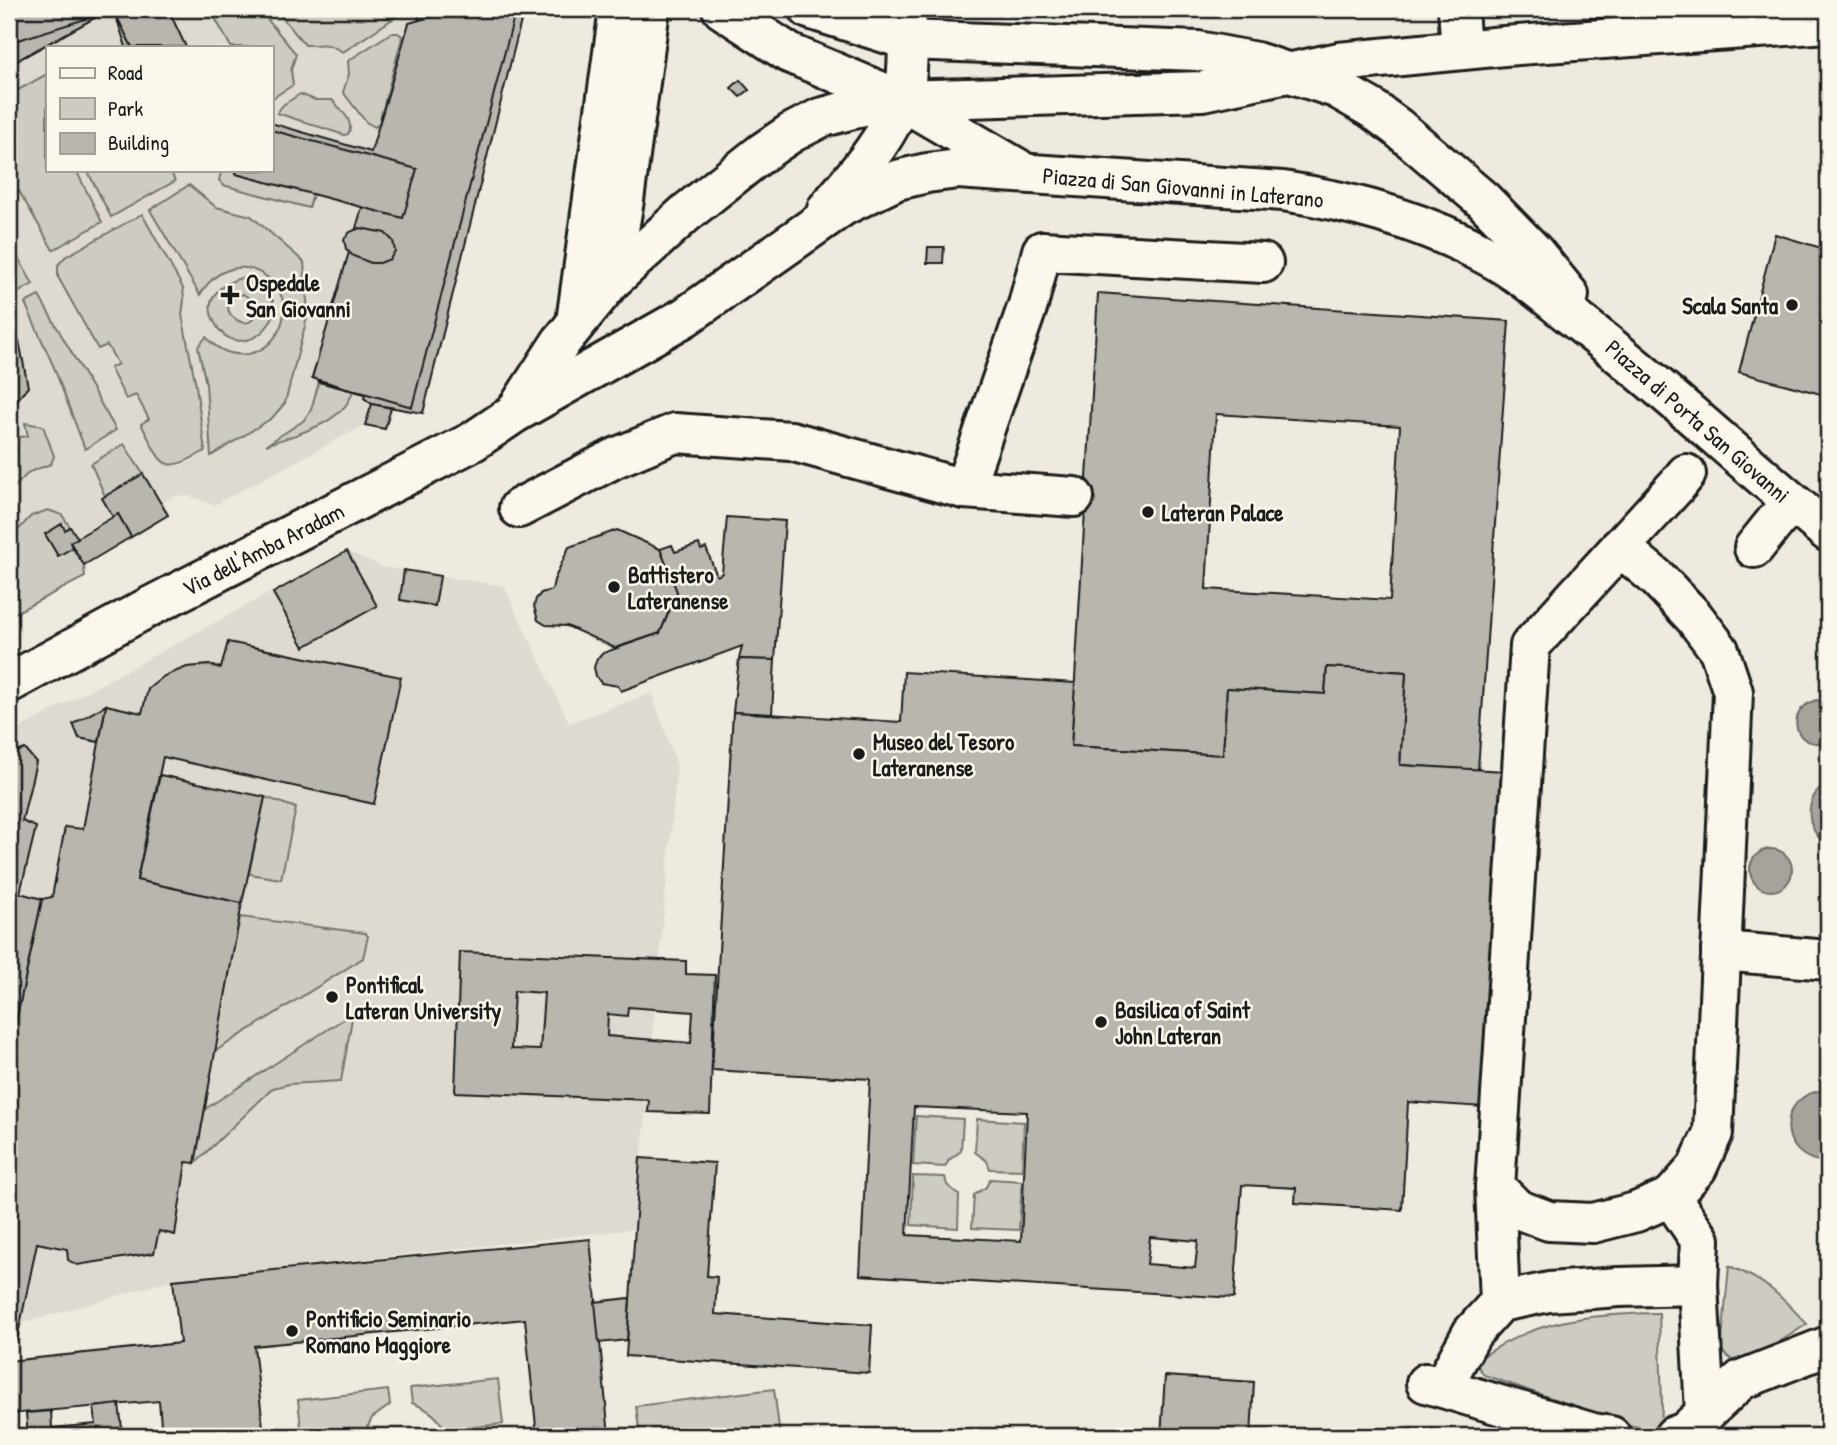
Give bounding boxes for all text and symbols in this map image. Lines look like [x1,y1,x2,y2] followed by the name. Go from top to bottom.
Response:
[46,46,273,172] legend
[108,58,142,87] text: Road
[108,94,143,123] text: Park
[108,128,169,157] text: Building
[1041,159,1325,215] street label: Piazza di San Giovanni in Laterano
[246,267,351,324] place label: Ospedale San Giovanni
[220,285,240,305] marker: Ospedale San Giovanni
[1682,290,1778,321] place label: Scala Santa
[1784,297,1800,313] marker: Scala Santa
[1599,332,1797,510] street label: Piazza di Porta San Giovanni
[177,495,349,603] street label: Via dell'Amba Aradam
[1162,497,1284,528] place label: Lateran Palace
[1140,504,1156,520] marker: Lateran Palace
[628,559,729,616] place label: Battistero Lateranense
[606,579,622,595] marker: Battistero Lateranense
[873,726,1015,783] place label: Museo del Tesoro Lateranense
[851,746,867,762] marker: Museo del Tesoro Lateranense
[346,969,502,1027] place label: Pontifical Lateran University
[324,989,340,1005] marker: Pontifical Lateran University
[1115,994,1251,1051] place label: Basilica of Saint John Lateran
[1093,1014,1109,1030] marker: Basilica of Saint John Lateran
[306,1303,472,1361] place label: Pontificio Seminario Romano Maggiore
[284,1323,300,1339] marker: Pontificio Seminario Romano Maggiore

